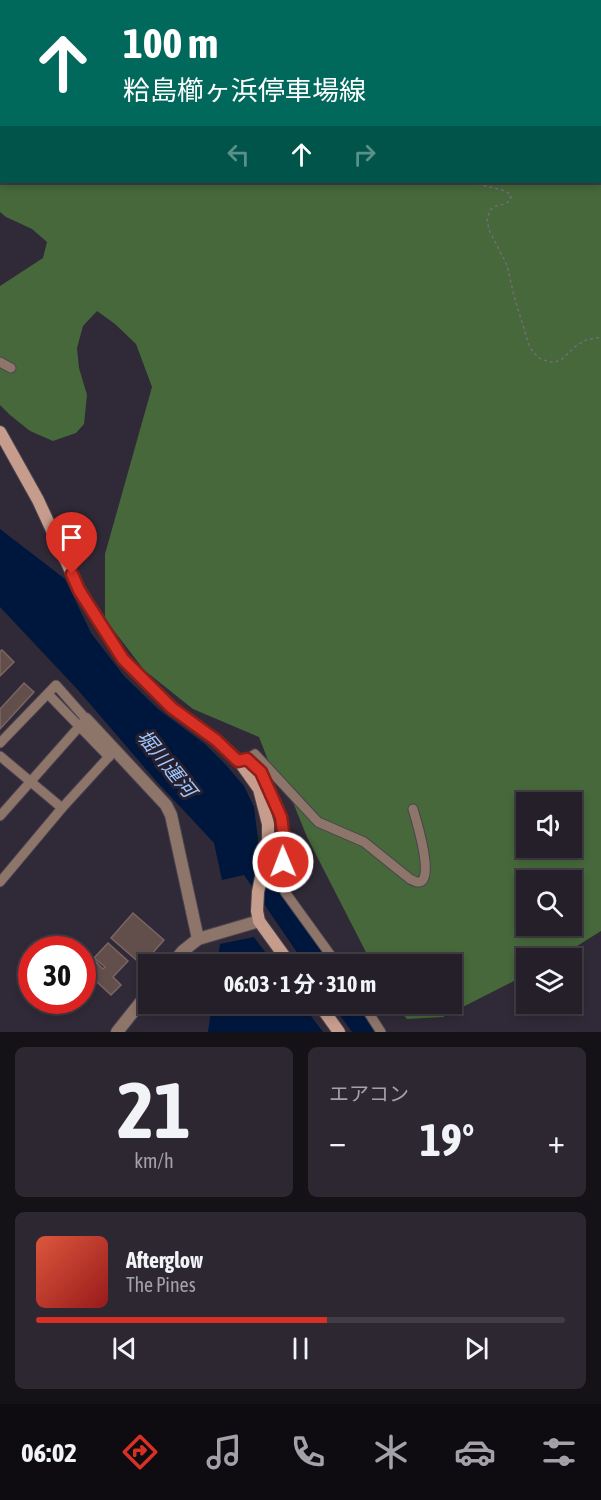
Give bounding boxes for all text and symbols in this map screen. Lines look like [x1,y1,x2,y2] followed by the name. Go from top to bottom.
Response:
[123,19,218,67] text: 100 m
[24,24,102,102] icon: ahead
[123,75,366,106] text: 粭島櫛ヶ浜停車場線
[222,138,255,171] icon: left
[285,138,318,171] icon: ahead
[348,138,381,171] icon: right
[46,512,97,574] pin
[55,521,88,554] icon: arrive
[133,725,204,804] water label: 堀川運河
[516,792,582,1014] map controls
[516,792,582,858] button: sound
[251,830,315,894] position arrow
[516,870,582,936] button: search
[18,936,96,1014] speed limit sign: 30
[516,948,582,1014] button: layers
[224,971,376,997] text: 06:03 · 1 分 · 310 m
[117,1065,191,1155] text: 21
[329,1082,409,1105] text: エアコン
[420,1114,474,1166] text: 19°
[329,1122,346,1160] text: −
[548,1122,565,1160] text: +
[134,1149,174,1172] text: km/h
[126,1247,203,1273] text: Afterglow
[126,1273,196,1296] text: The Pines
[108,1332,141,1365] icon: previous
[284,1332,317,1365] icon: pause
[460,1332,493,1365] icon: next
[119,1431,161,1473] icon: directions
[203,1431,245,1473] icon: music
[287,1431,329,1473] icon: phone
[370,1431,412,1473] icon: climate
[454,1431,496,1473] icon: car
[538,1431,580,1473] icon: filters
[21,1437,77,1468] text: 06:02

